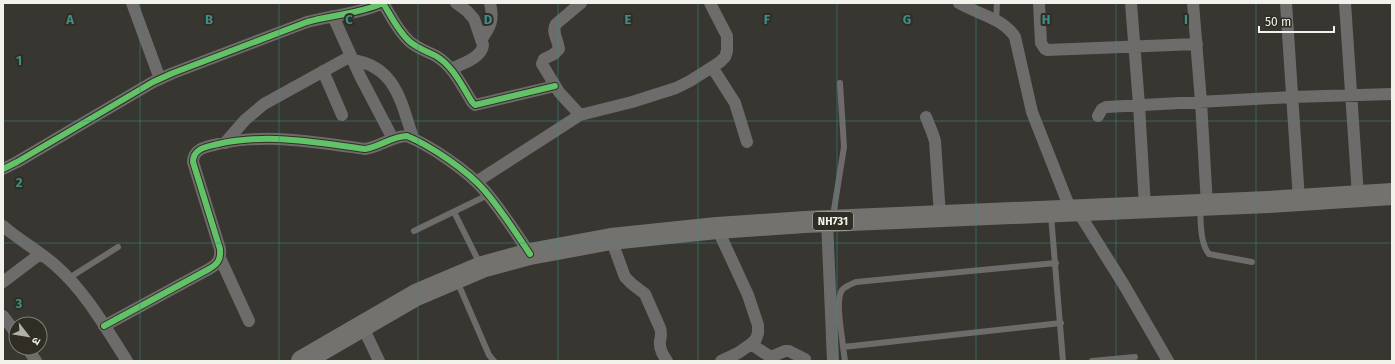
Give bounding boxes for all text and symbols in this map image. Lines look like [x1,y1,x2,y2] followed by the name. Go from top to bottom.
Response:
[1259,8,1334,34] scale bar
[65,12,74,27] text: A
[205,12,213,27] text: B
[345,12,353,27] text: C
[484,12,493,27] text: D
[625,12,632,27] text: E
[764,12,771,27] text: F
[903,12,911,27] text: G
[1042,12,1050,27] text: H
[1184,12,1188,27] text: I
[1265,15,1291,29] text: 50 m
[16,53,22,68] text: 1
[16,175,23,190] text: 2
[813,212,853,230] road number: NH731
[15,296,23,311] text: 3
[8,316,48,356] north arrow
[29,335,43,347] text: उ

